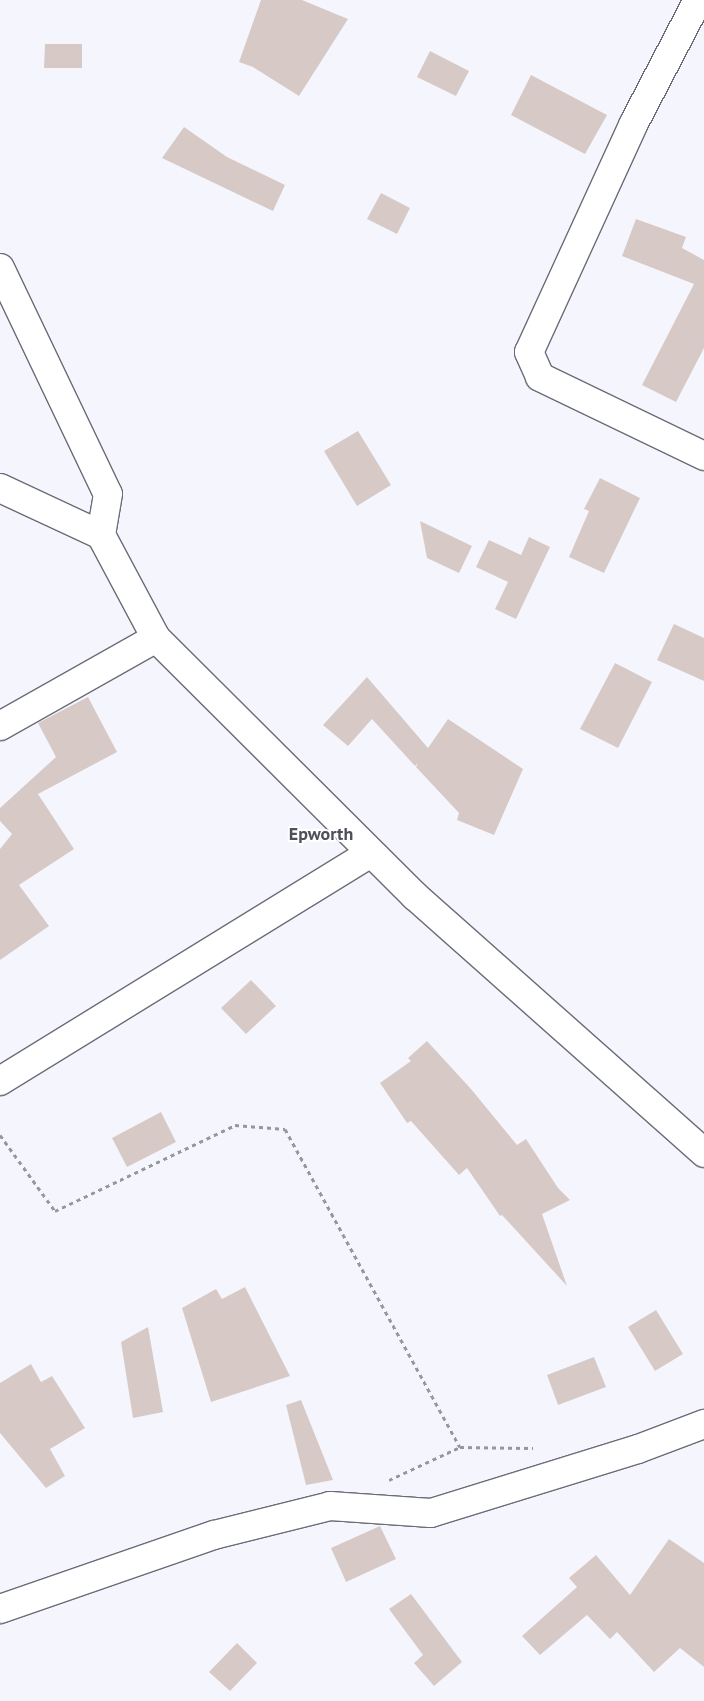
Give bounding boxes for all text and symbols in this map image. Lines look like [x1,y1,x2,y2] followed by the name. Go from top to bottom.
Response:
[289,823,353,845] district label: Epworth

